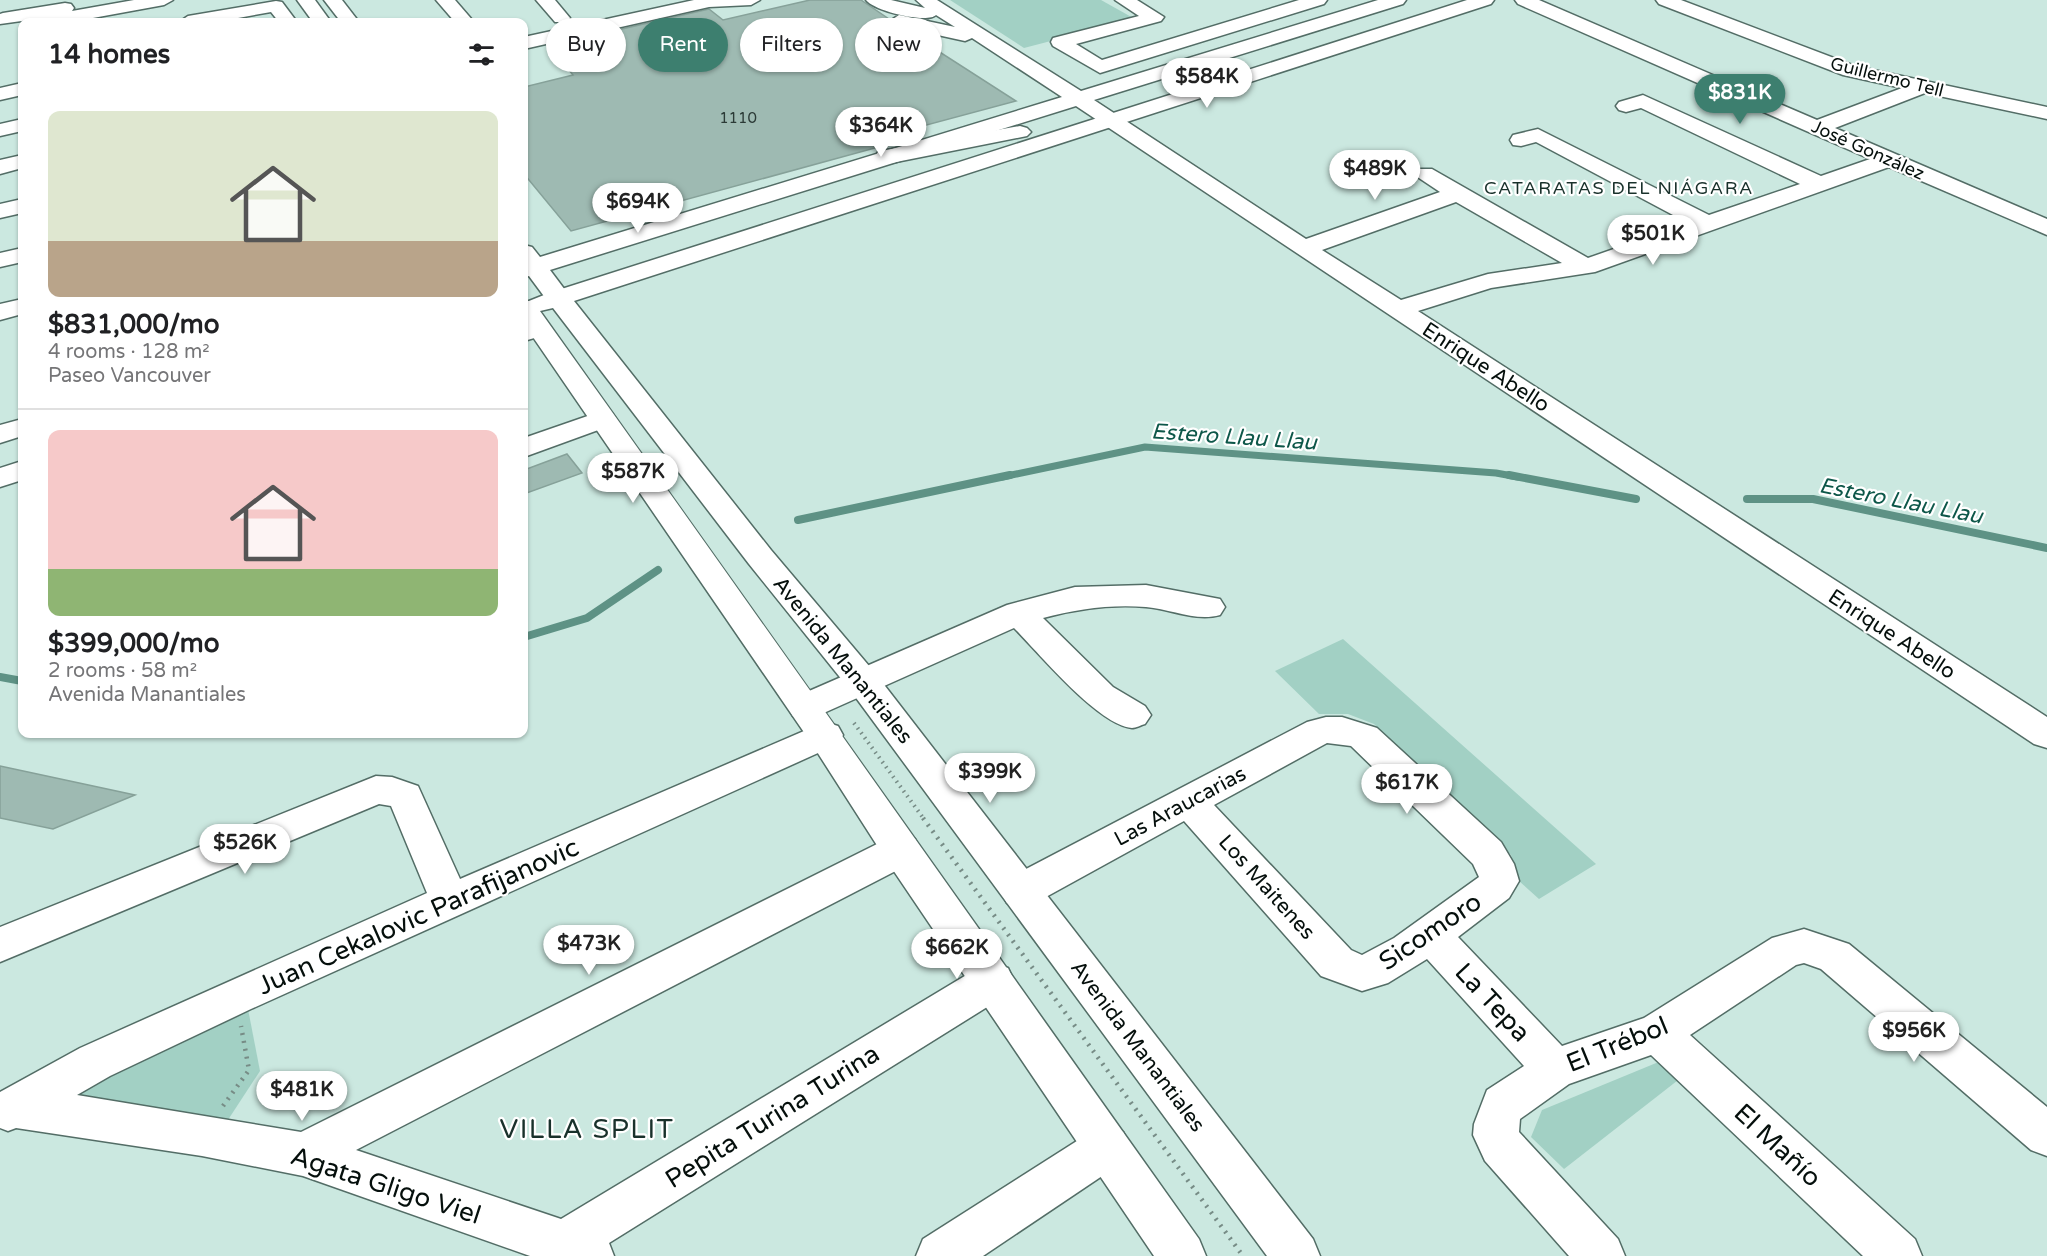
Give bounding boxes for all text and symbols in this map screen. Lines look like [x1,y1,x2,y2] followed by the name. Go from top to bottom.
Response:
[546,18,626,72] chip: Buy
[638,18,728,72] chip: Rent
[740,18,843,72] chip: Filters
[855,18,942,72] chip: New
[465,38,498,71] icon: filters
[48,39,170,70] text: 14 homes
[1828,52,1946,102] street label: Guillermo Tell
[1165,58,1249,109] pin: $584K
[1175,65,1239,89] text: $584K
[1698,74,1782,125] pin: $831K
[1708,81,1772,105] text: $831K
[839,107,923,158] pin: $364K
[719,109,757,127] house number: 1110
[849,114,913,138] text: $364K
[1808,115,1928,185] street label: José González
[219,150,327,258] icon: home
[1333,150,1417,201] pin: $489K
[1343,157,1407,181] text: $489K
[1484,177,1754,199] district label: CATARATAS DEL NIÁGARA
[596,183,680,234] pin: $694K
[606,190,670,214] text: $694K
[1611,215,1695,266] pin: $501K
[1621,222,1685,246] text: $501K
[48,309,220,340] text: $831,000/mo
[1417,317,1554,418] street label: Enrique Abello
[48,340,210,364] text: 4 rooms · 128 m²
[48,364,211,388] text: Paseo Vancouver
[1150,418,1319,456] water label: Estero Llau Llau
[591,453,675,504] pin: $587K
[601,460,665,484] text: $587K
[219,469,327,577] icon: home
[1817,472,1986,530] water label: Estero Llau Llau
[768,572,918,749] street label: Avenida Manantiales
[1823,584,1960,685] street label: Enrique Abello
[48,628,220,659] text: $399,000/mo
[48,659,197,683] text: 2 rooms · 58 m²
[48,683,246,707] text: Avenida Manantiales
[948,753,1032,804] pin: $399K
[958,760,1022,784] text: $399K
[1110,761,1250,852] street label: Las Araucarias
[1365,764,1449,815] pin: $617K
[1375,771,1439,795] text: $617K
[203,824,287,875] pin: $526K
[1213,830,1320,945] street label: Los Maitenes
[213,831,277,855] text: $526K
[253,832,583,1001] street label: Juan Cekalovic Parafijanovic
[1373,886,1487,977] street label: Sicomoro
[547,925,631,976] pin: $473K
[915,929,999,980] pin: $662K
[557,932,621,956] text: $473K
[925,936,989,960] text: $662K
[1065,956,1210,1137] street label: Avenida Manantiales
[1448,957,1537,1048] street label: La Tepa
[1562,1010,1673,1079] street label: El Trébol
[1872,1012,1956,1063] pin: $956K
[1882,1019,1946,1043] text: $956K
[659,1038,885,1195] street label: Pepita Turina Turina
[260,1071,344,1122] pin: $481K
[270,1078,334,1102] text: $481K
[1728,1097,1828,1193] street label: El Mañío
[499,1113,675,1146] district label: VILLA SPLIT
[287,1140,485,1231] street label: Agata Gligo Viel

